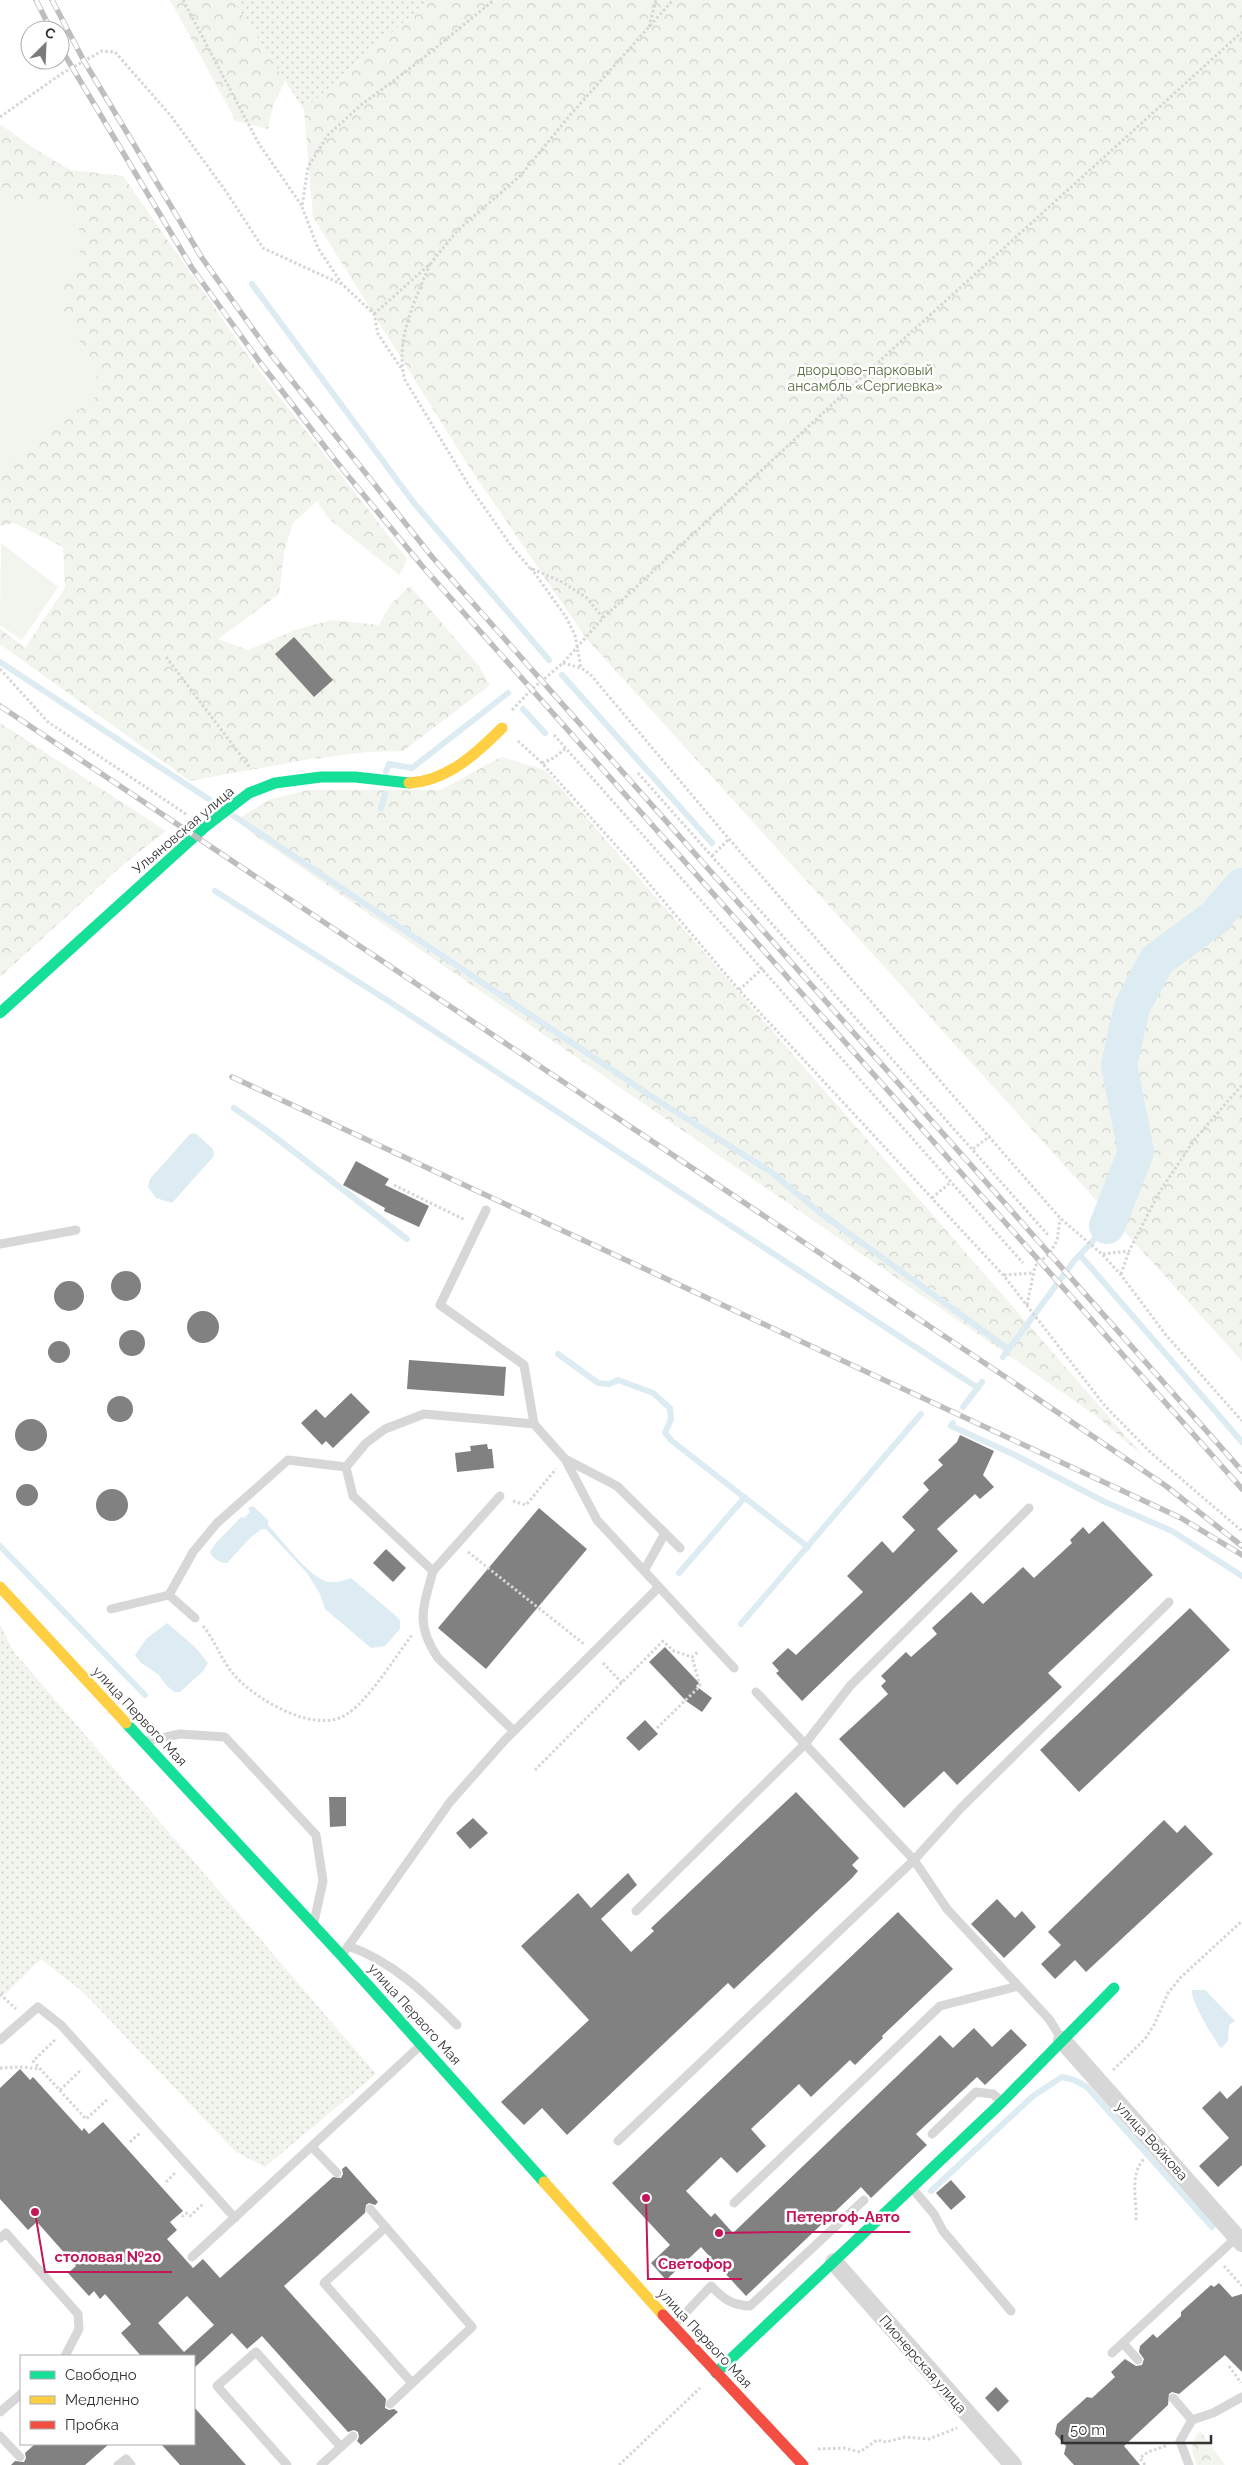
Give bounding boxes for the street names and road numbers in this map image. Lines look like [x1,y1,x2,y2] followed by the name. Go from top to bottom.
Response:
[129,783,237,877] street label: Ульяновская улица
[90,1663,190,1769] street label: улица Первого Мая
[365,1960,465,2068] street label: улица Первого Мая
[1113,2099,1191,2183] street label: улица Войкова
[655,2285,755,2391] street label: улица Первого Мая
[876,2312,970,2416] street label: Пионерская улица

